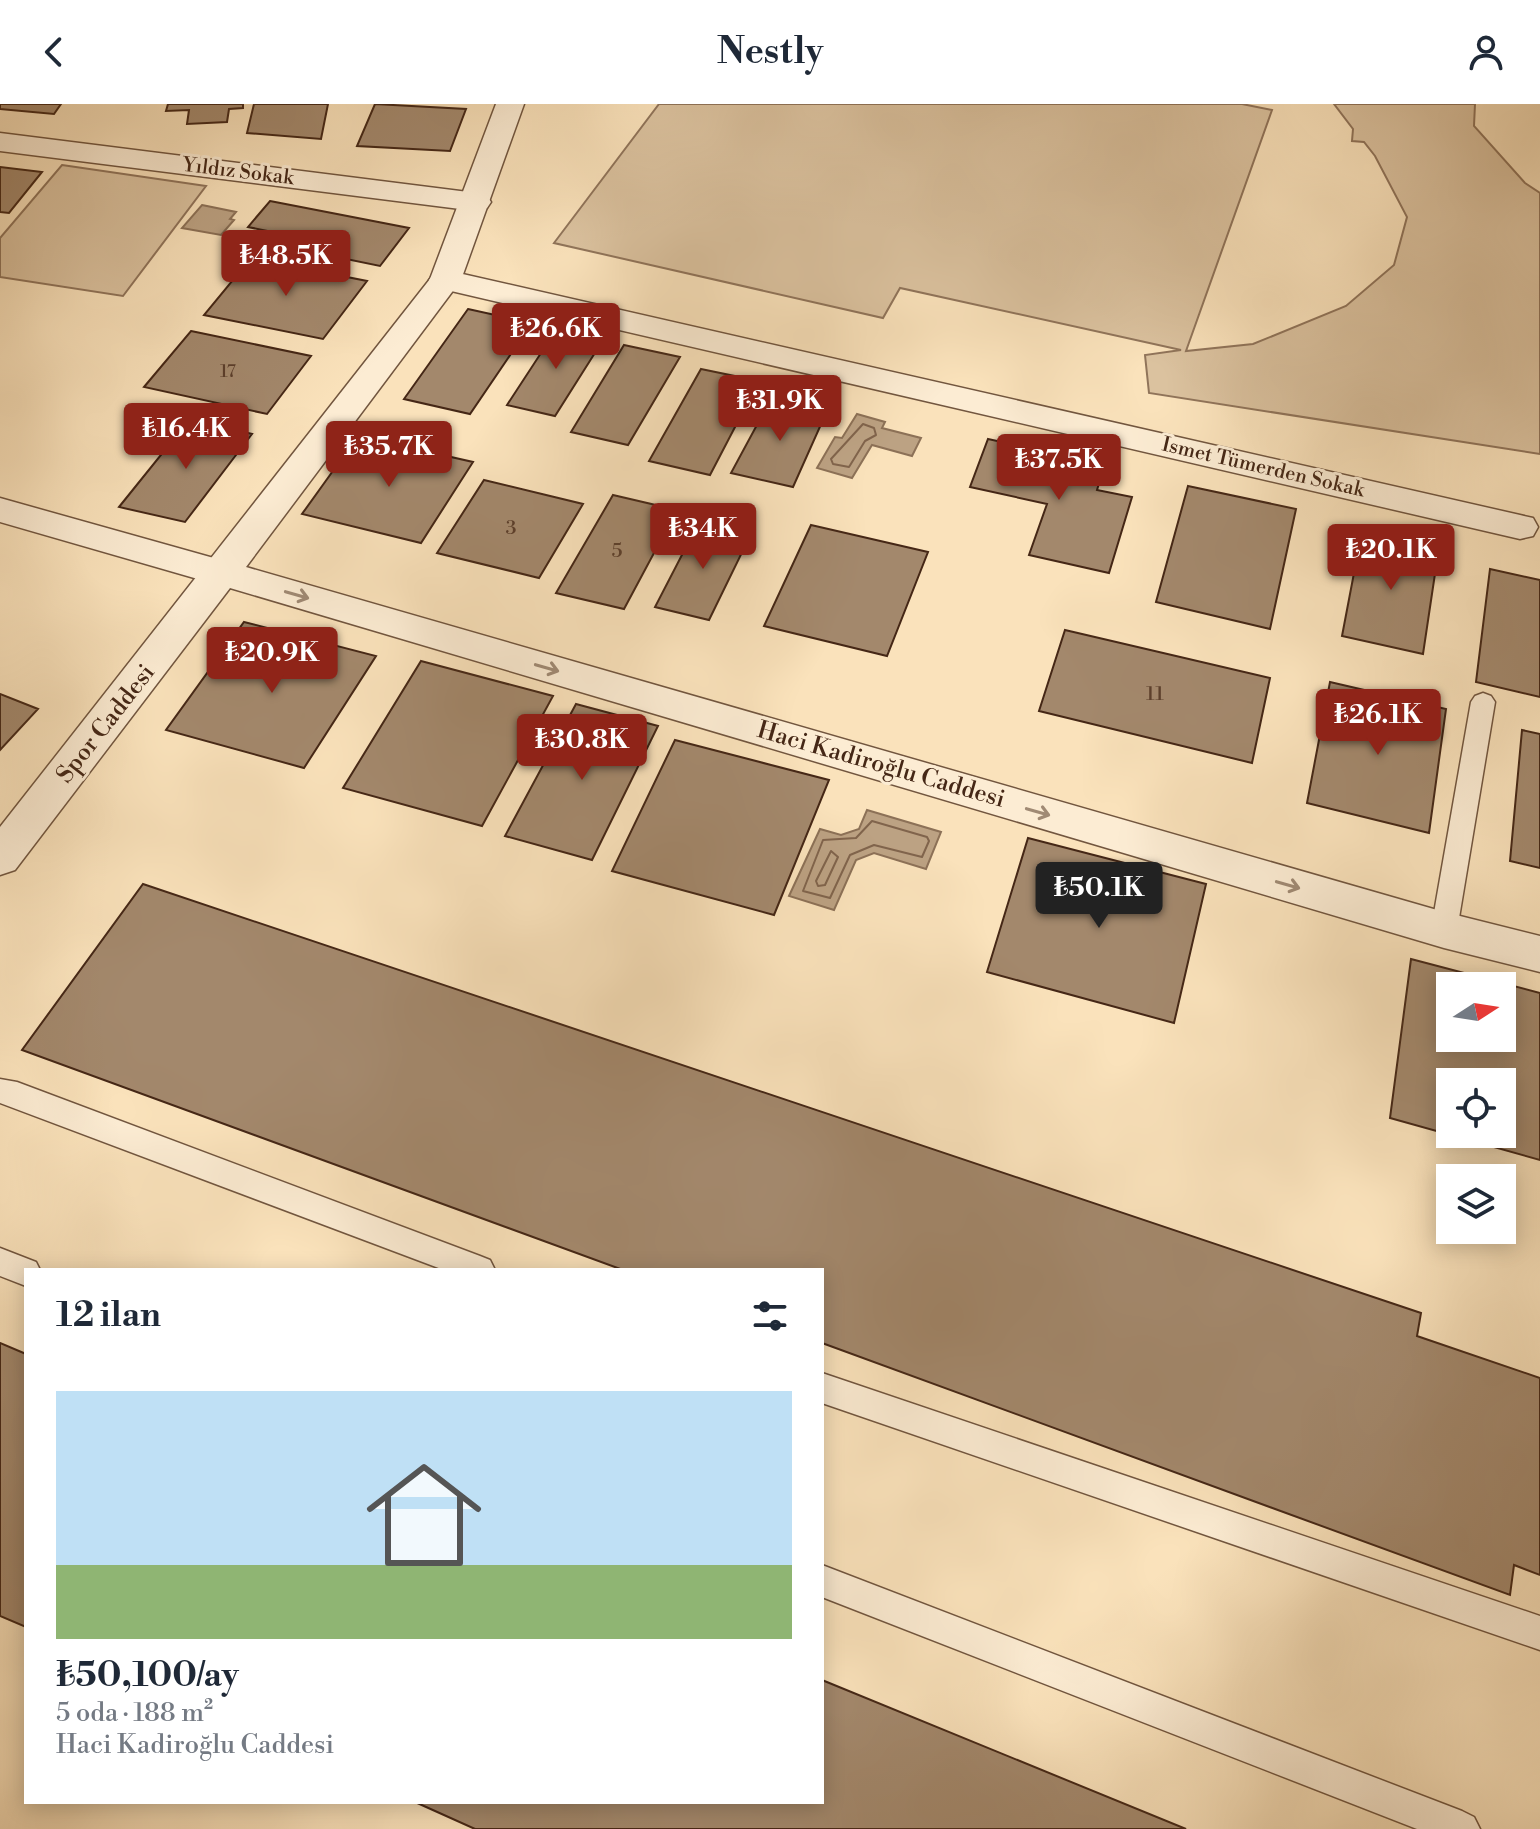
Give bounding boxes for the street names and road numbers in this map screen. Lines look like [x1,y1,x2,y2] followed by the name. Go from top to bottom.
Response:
[180,153,297,191] street label: Yıldız Sokak
[1159,433,1368,504] street label: Ismet Tümerden Sokak
[50,658,162,790] street label: Spor Caddesi
[753,715,1009,815] street label: Haci Kadiroğlu Caddesi

